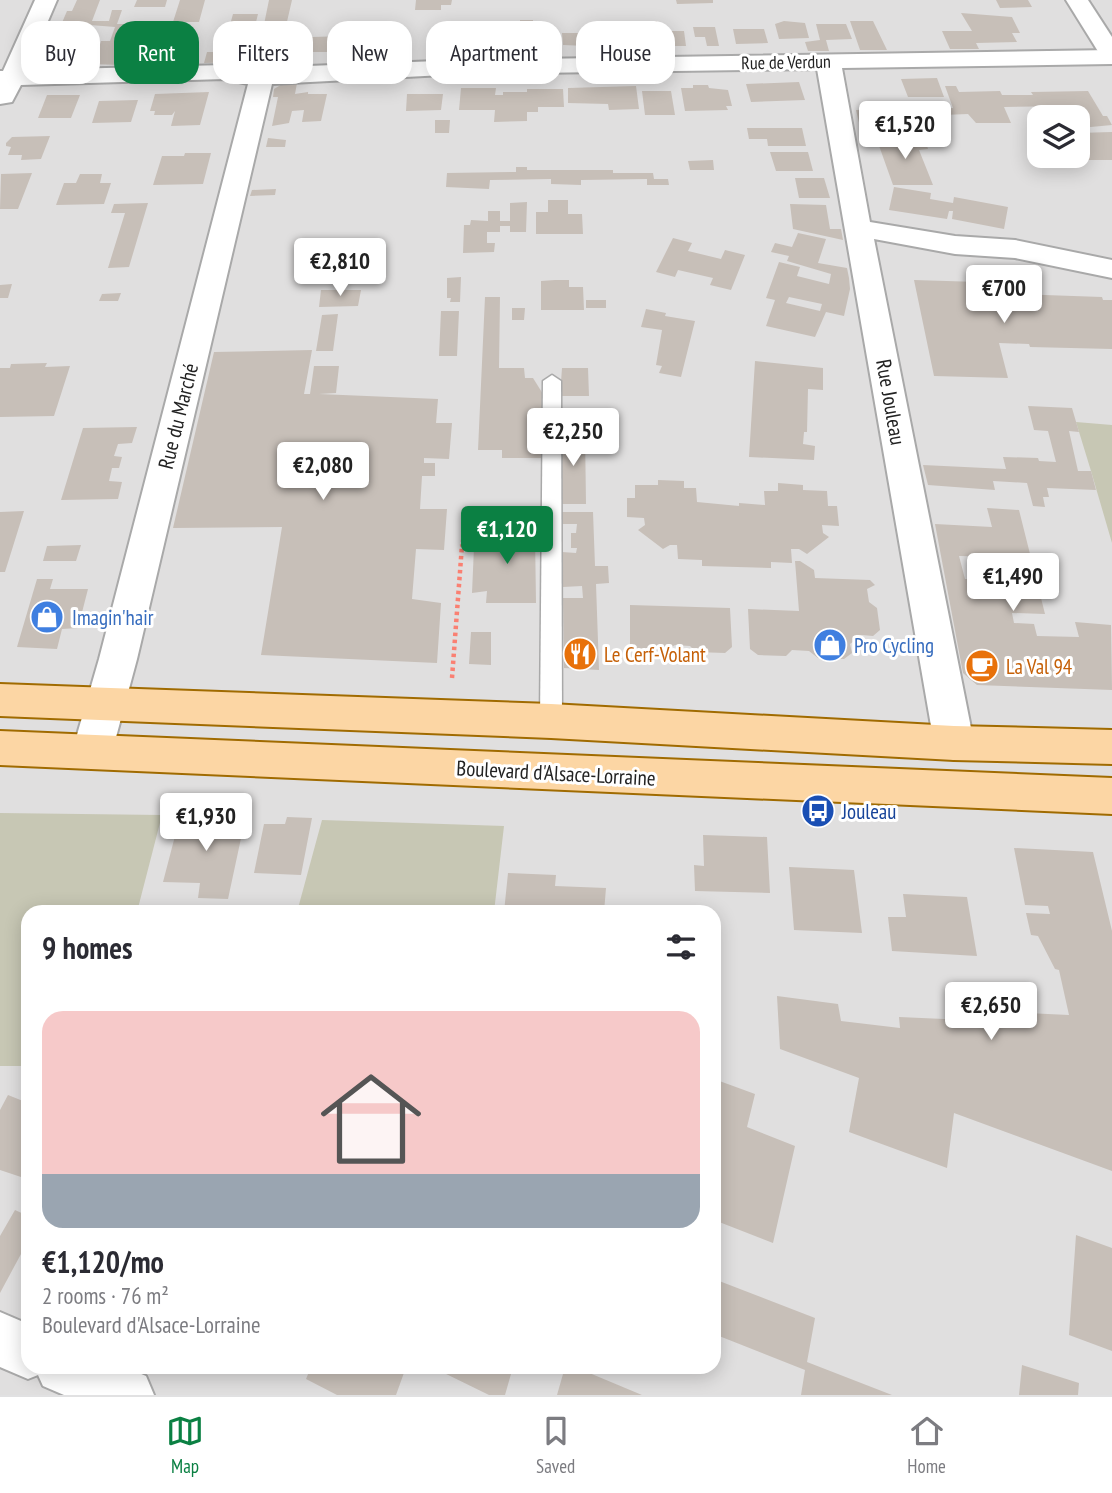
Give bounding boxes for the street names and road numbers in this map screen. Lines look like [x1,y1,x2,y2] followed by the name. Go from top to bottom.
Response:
[741,50,831,74] street label: Rue de Verdun
[870,357,912,447] street label: Rue Jouleau
[152,360,204,472] street label: Rue du Marché
[456,754,656,792] street label: Boulevard d'Alsace-Lorraine

